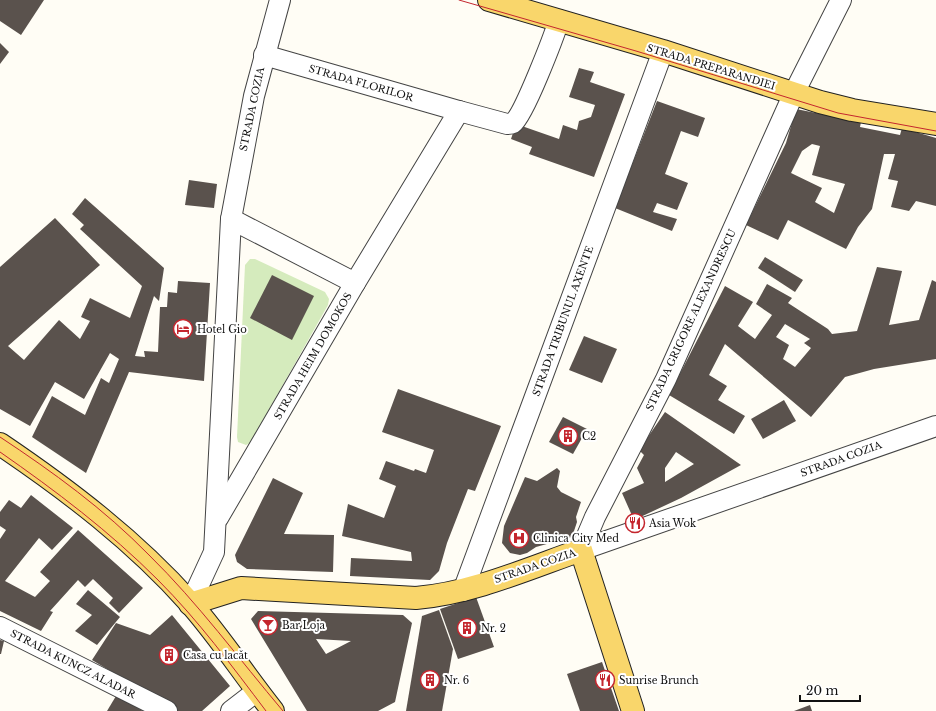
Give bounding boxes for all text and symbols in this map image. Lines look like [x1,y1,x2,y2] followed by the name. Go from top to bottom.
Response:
[645,41,777,93] street label: STRADA PREPARANDIEI
[307,62,416,105] street label: STRADA FLORILOR
[237,65,267,152] street label: STRADA COZIA
[643,227,739,413] street label: STRADA GRIGORE ALEXANDRESCU
[530,244,596,398] street label: STRADA TRIBUNUL AXENTE
[271,290,355,422] street label: STRADA HEIM DOMOKOS
[172,318,194,340] hotel icon: Hotel Gio
[197,323,247,336] place label: Hotel Gio
[557,425,579,447] building icon: C2
[582,430,596,443] place label: C2
[799,438,884,480] street label: STRADA COZIA
[624,512,646,534] restaurant icon: Asia Wok
[648,517,697,530] place label: Asia Wok
[508,527,530,549] hospital icon: Clinica City Med
[533,532,619,545] place label: Clinica City Med
[492,546,578,586] street label: STRADA COZIA
[257,614,279,636] bar icon: Bar Loja
[456,617,478,639] building icon: Nr. 2
[282,619,325,632] place label: Bar Loja
[481,622,506,635] place label: Nr. 2
[8,627,139,702] street label: STRADA KUNCZ ALADAR
[158,644,180,666] building icon: Casa cu lacăt
[183,649,248,662] place label: Casa cu lacăt
[419,669,441,691] building icon: Nr. 6
[594,669,616,691] restaurant icon: Sunrise Brunch
[444,674,469,687] place label: Nr. 6
[619,674,699,687] place label: Sunrise Brunch
[800,677,860,703] scale bar
[806,683,838,698] text: 20 m

